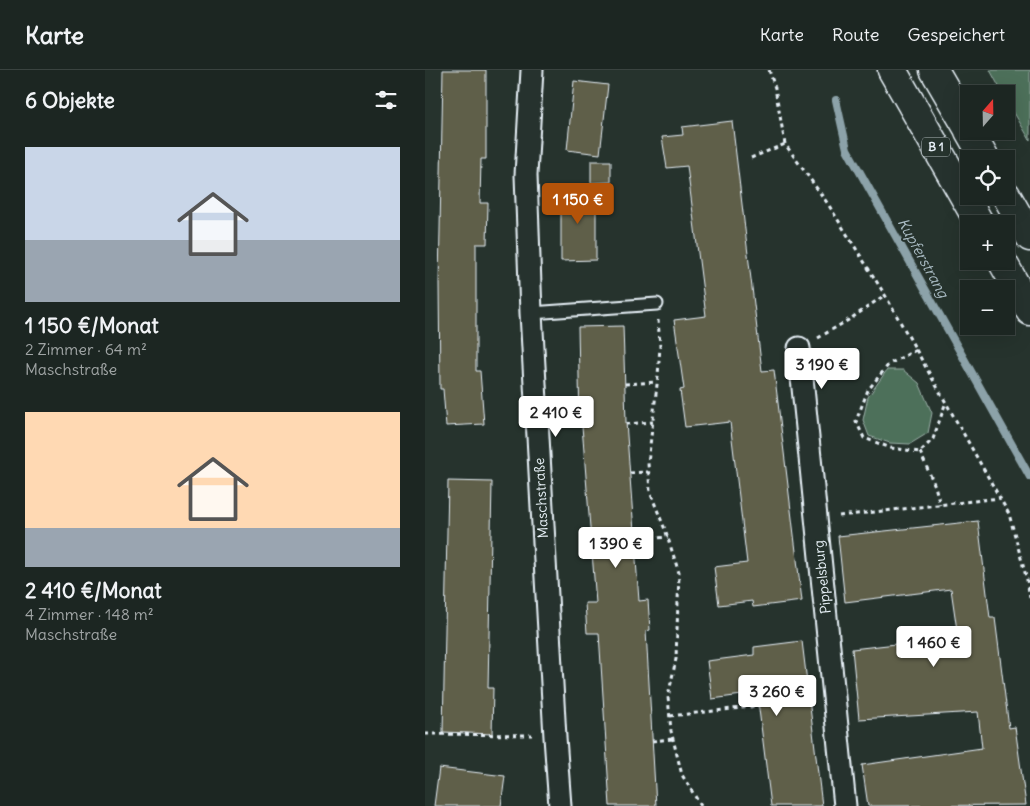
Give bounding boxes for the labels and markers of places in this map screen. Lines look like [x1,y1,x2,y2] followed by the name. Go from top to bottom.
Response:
[532,182,624,225] pin: 1 150 €
[776,348,868,390] pin: 3 190 €
[510,396,602,438] pin: 2 410 €
[570,526,662,569] pin: 1 390 €
[888,626,980,668] pin: 1 460 €
[731,674,823,717] pin: 3 260 €

